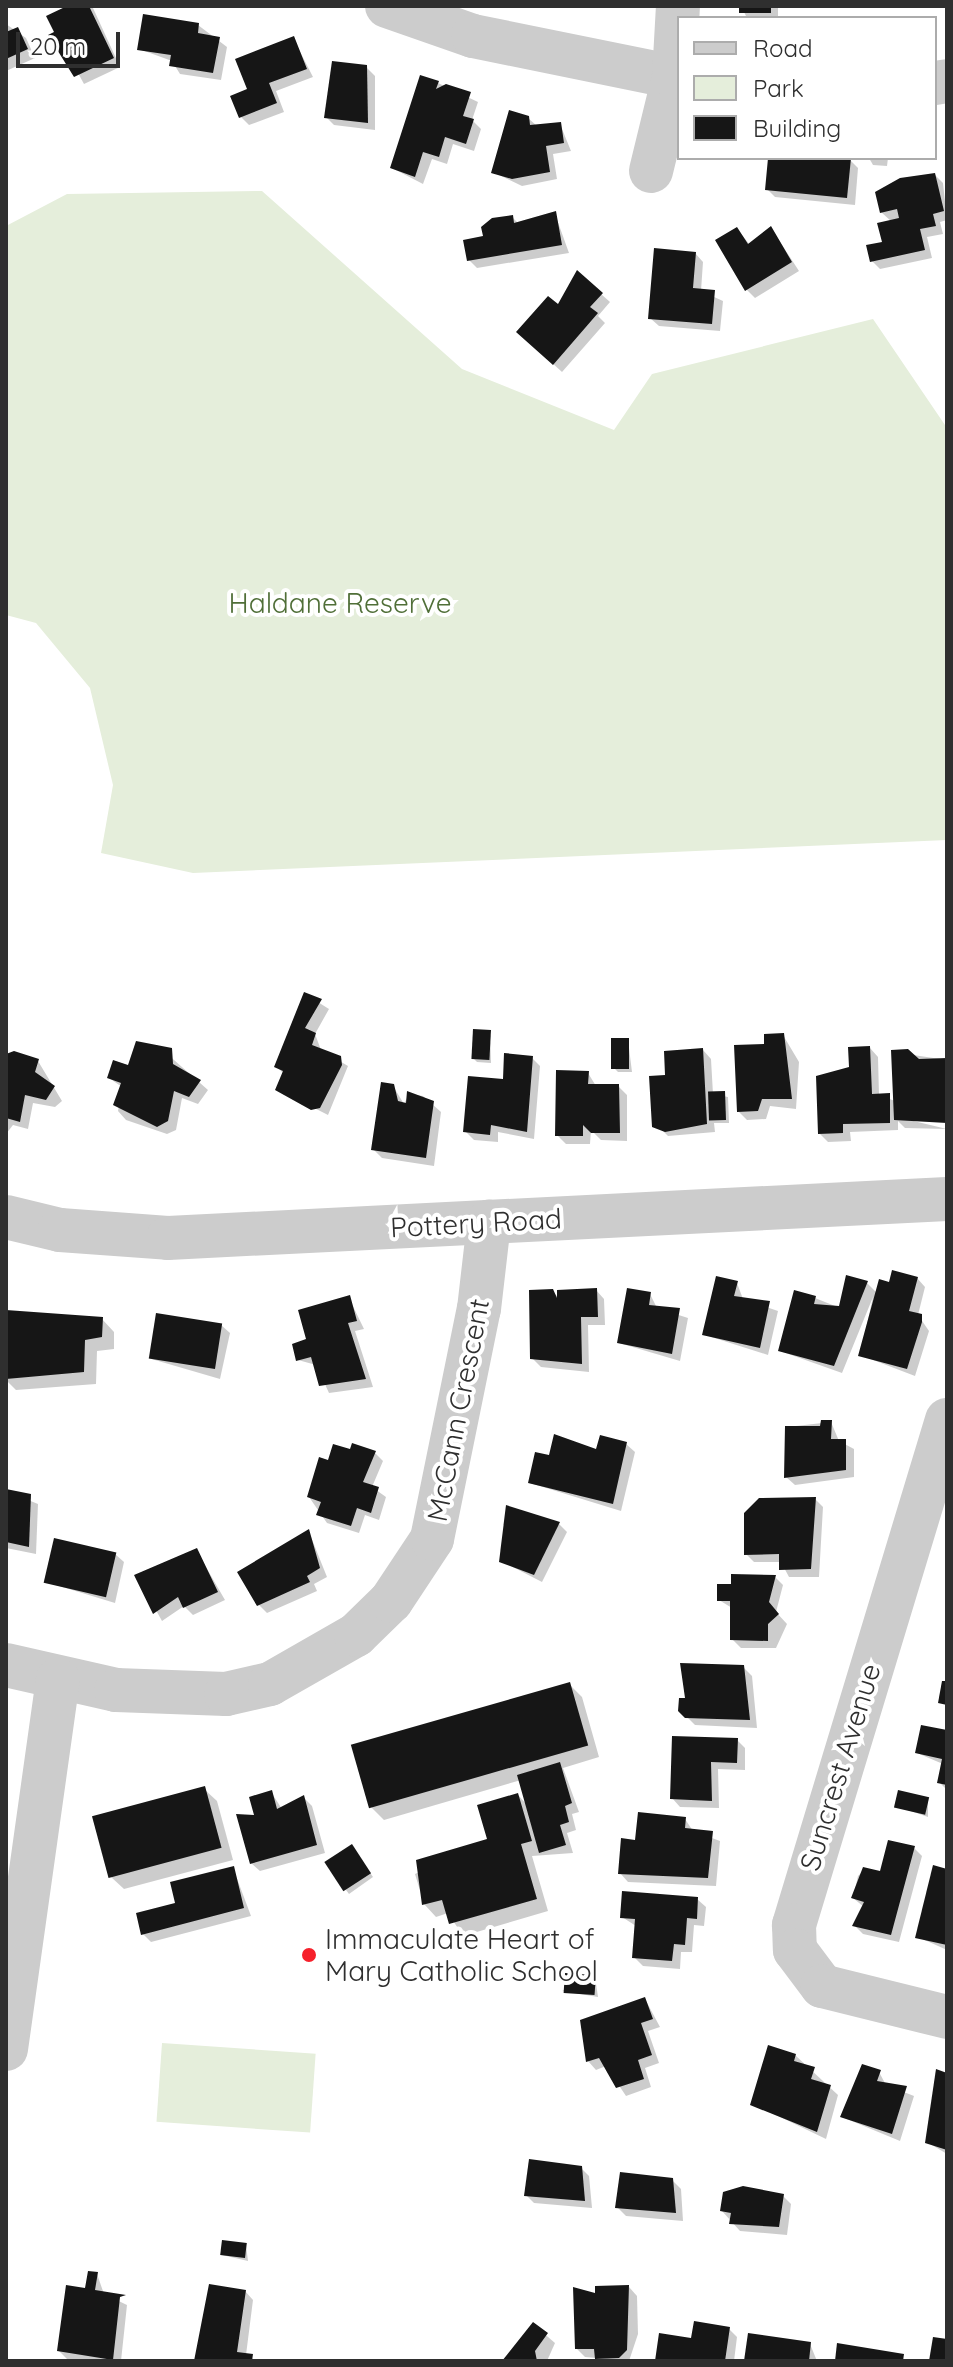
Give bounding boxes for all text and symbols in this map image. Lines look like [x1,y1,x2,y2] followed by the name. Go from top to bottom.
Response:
[20,16,124,66] scale bar
[677,16,937,160] legend
[30,31,86,61] text: 20 m
[753,33,813,63] text: Road
[753,73,804,103] text: Park
[753,113,841,143] text: Building
[229,586,451,620] park label: Haldane Reserve
[389,1202,563,1244] street label: Pottery Road
[420,1296,496,1524] street label: McCann Crescent
[793,1660,887,1874] street label: Suncrest Avenue
[325,1922,598,1988] place label: Immaculate Heart of Mary Catholic School
[300,1946,318,1964] marker: Immaculate Heart of Mary Catholic School

